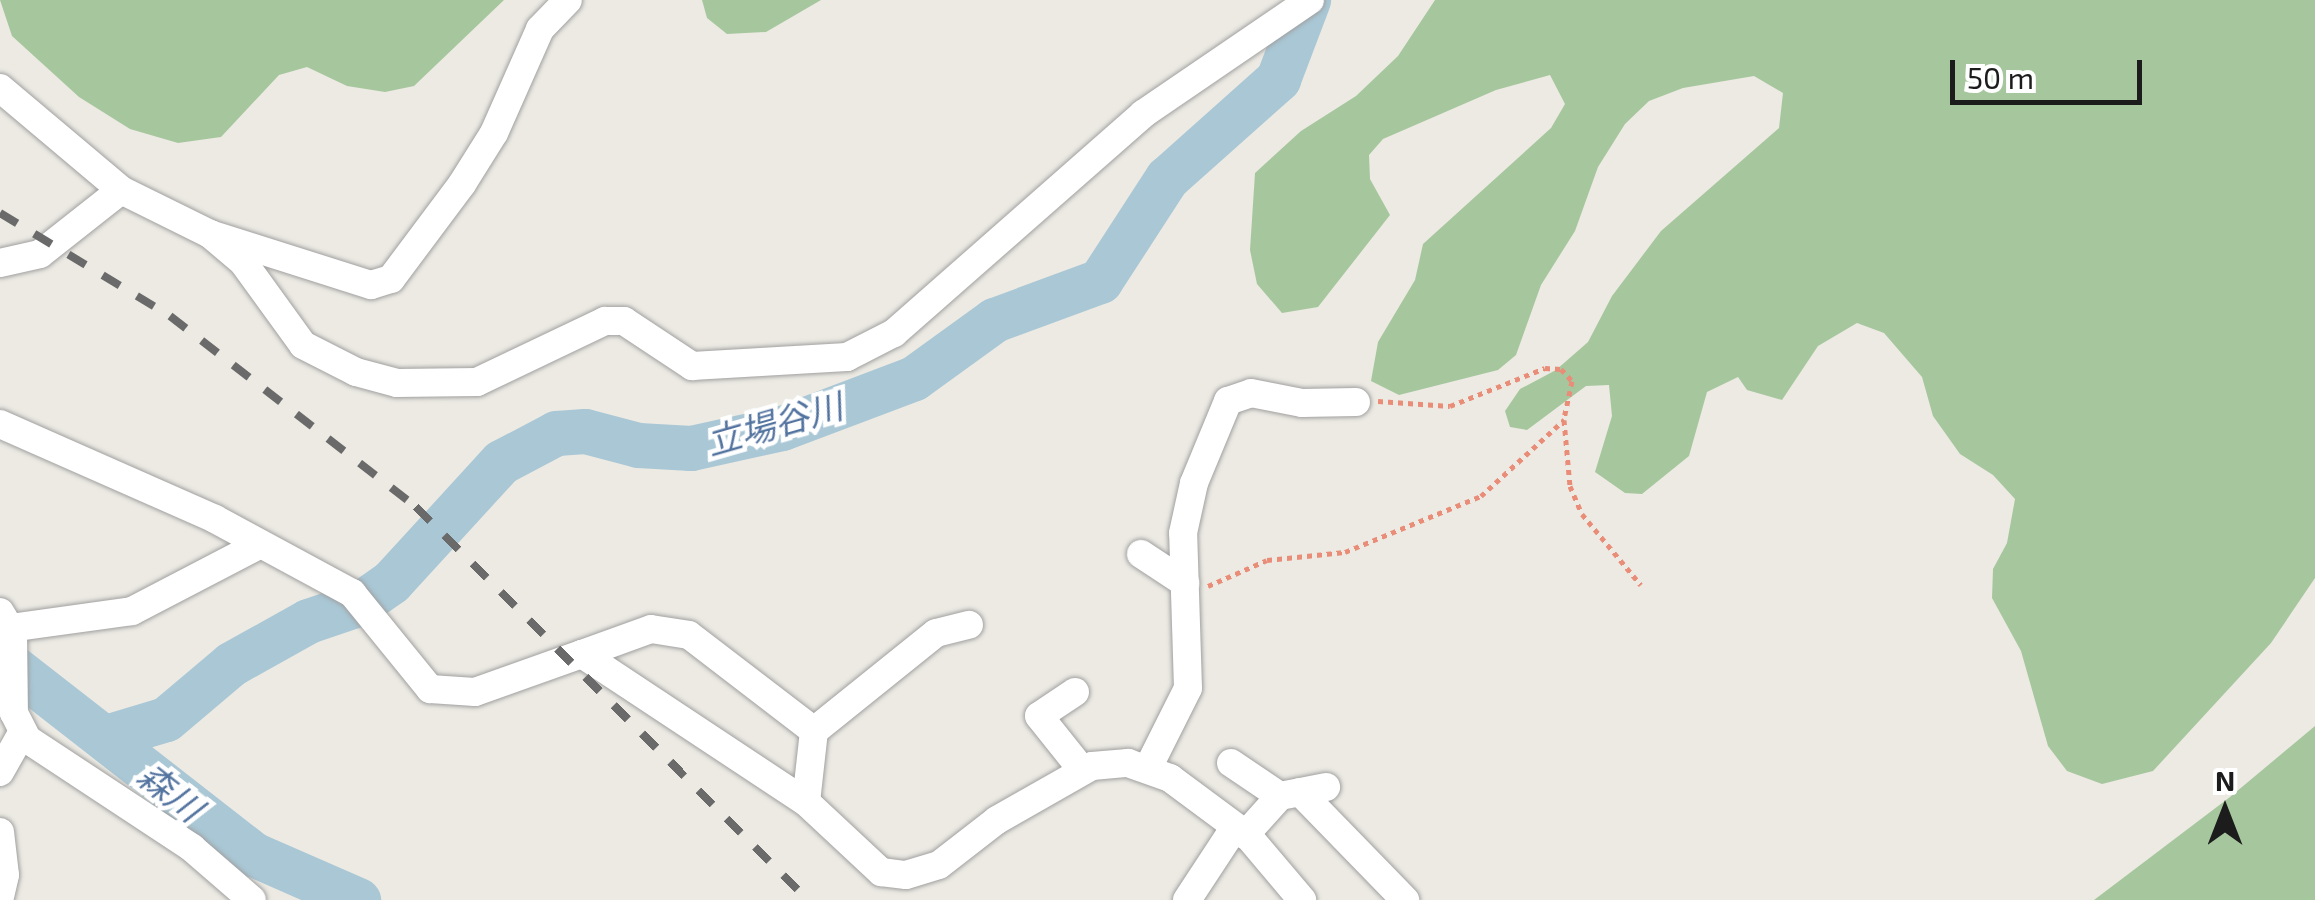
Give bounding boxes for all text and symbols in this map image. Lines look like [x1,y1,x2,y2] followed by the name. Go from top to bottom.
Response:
[1955,40,2148,102] scale bar
[1967,59,2034,95] text: 50 m
[701,384,847,462] water label: 立場谷川
[130,753,212,829] water label: 森川
[2175,760,2275,860] north arrow
[2215,763,2235,797] text: N

